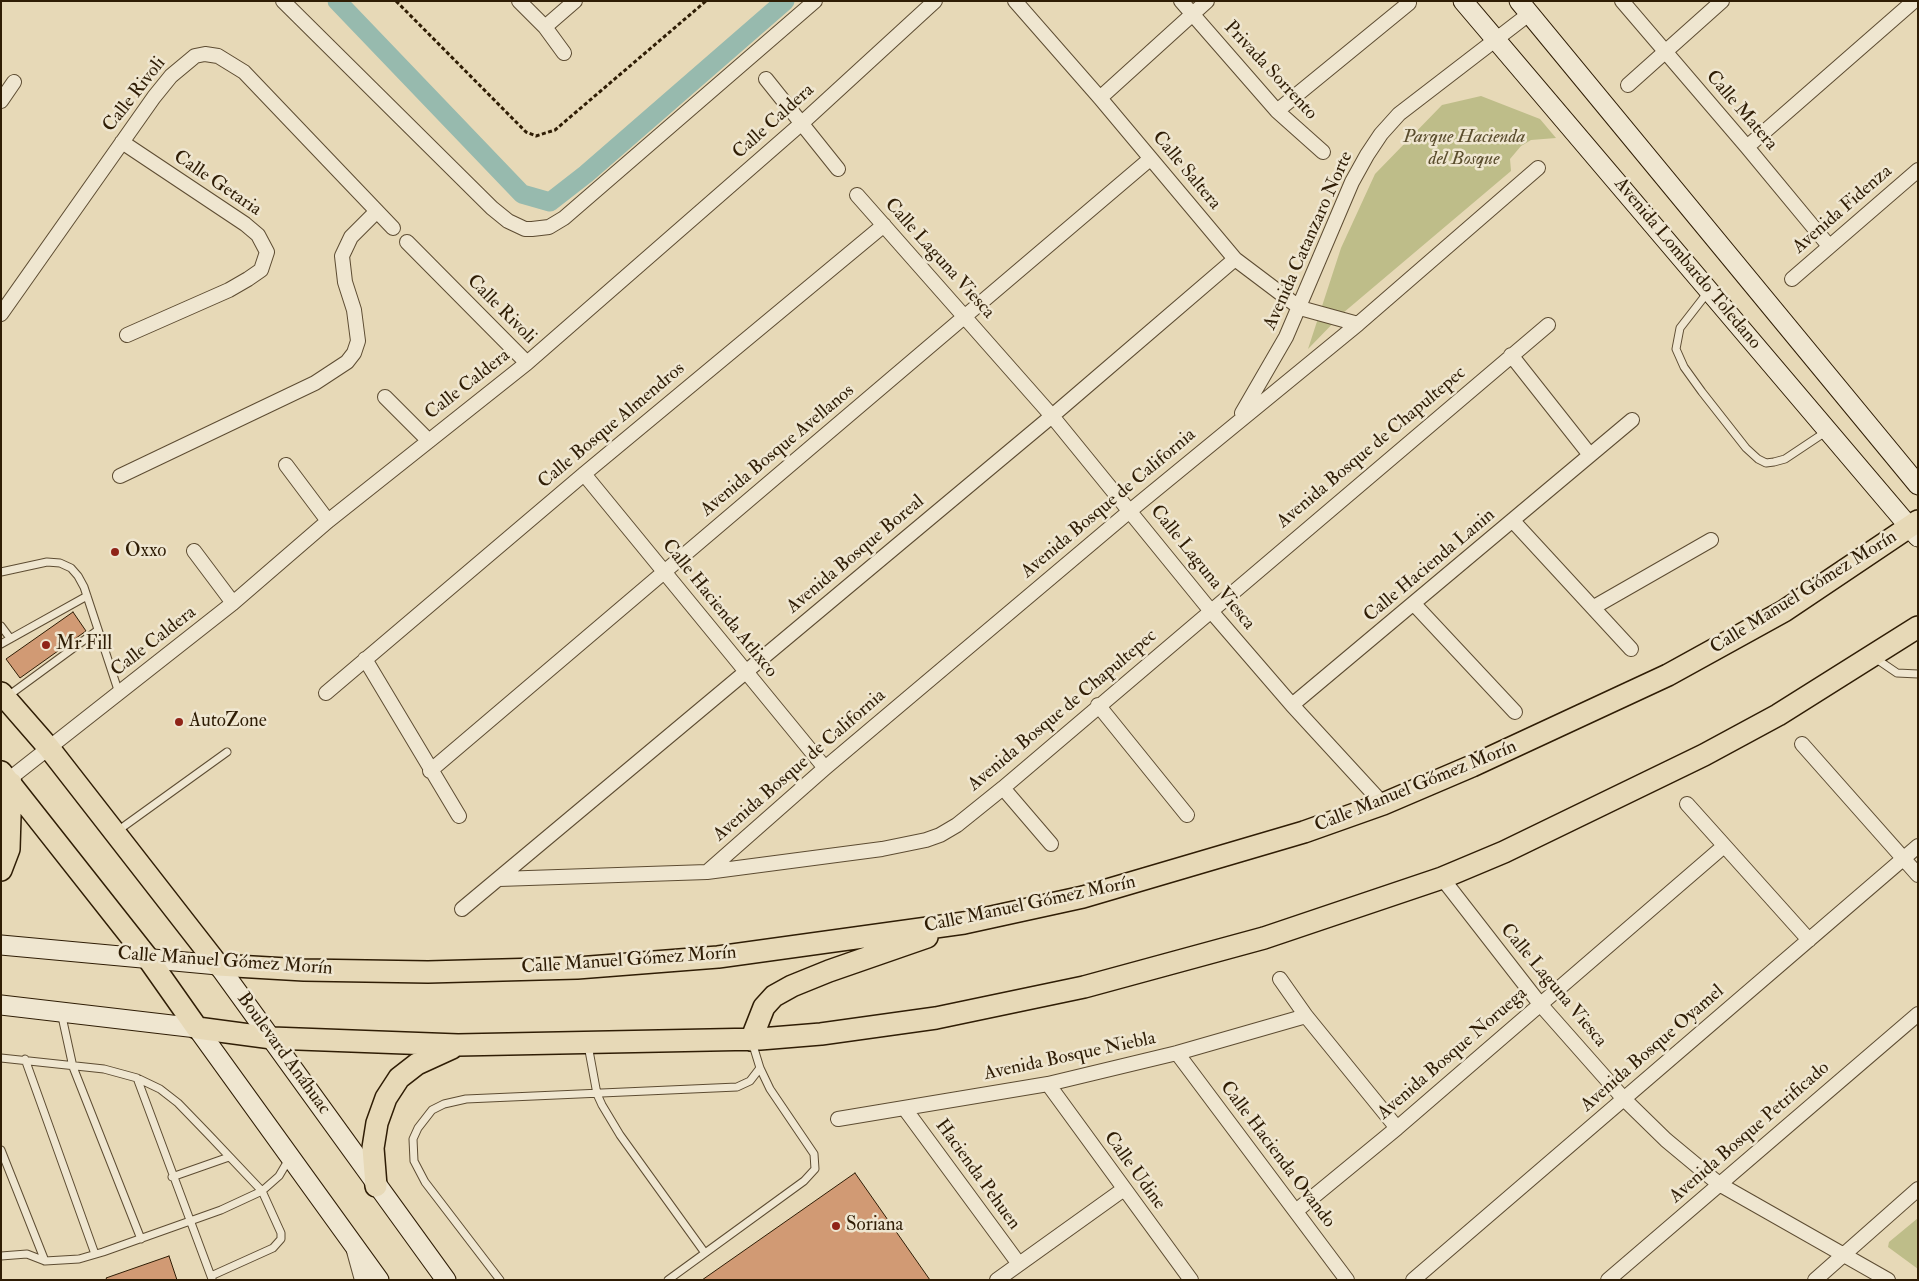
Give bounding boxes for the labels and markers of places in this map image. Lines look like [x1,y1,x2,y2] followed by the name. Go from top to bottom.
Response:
[125,541,166,563] place label: Oxxo
[109,546,121,558] marker: Oxxo
[56,634,112,656] place label: Mr Fill
[40,639,52,651] marker: Mr Fill
[189,711,267,733] place label: AutoZone
[173,716,185,728] marker: AutoZone
[846,1215,903,1237] place label: Soriana
[830,1220,842,1232] marker: Soriana

